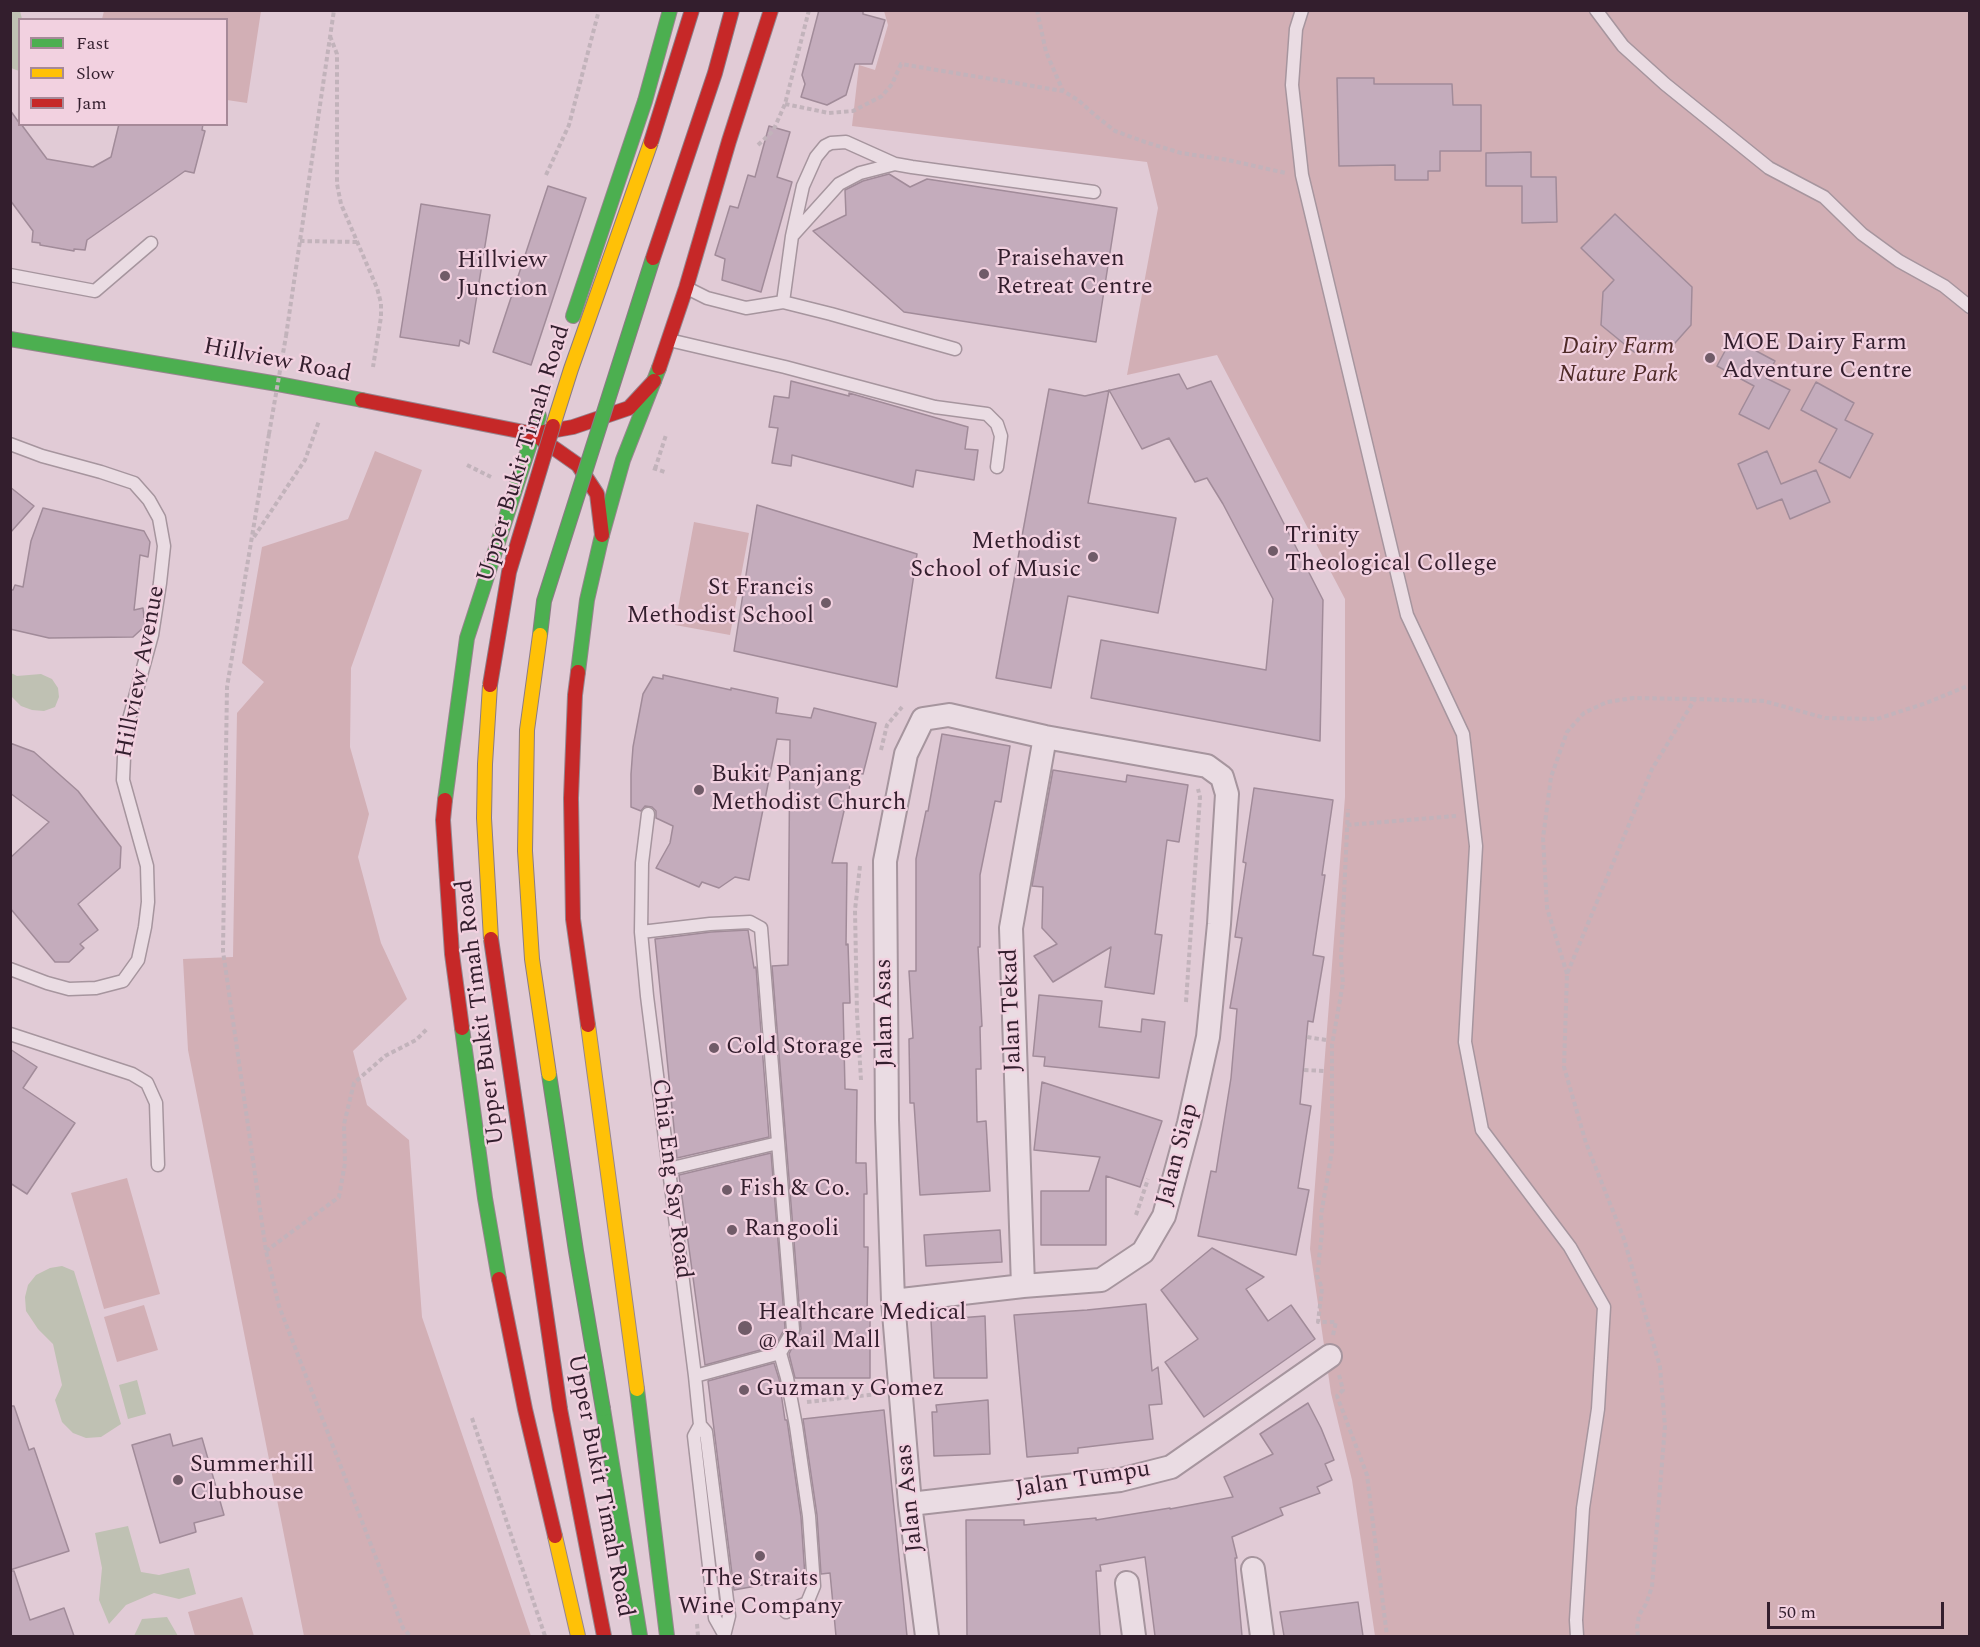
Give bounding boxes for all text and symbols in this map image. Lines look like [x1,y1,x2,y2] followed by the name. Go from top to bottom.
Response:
[18,18,228,126] legend
[76,30,109,57] text: Fast
[76,60,114,87] text: Slow
[76,90,107,117] text: Jam
[996,246,1153,302] place label: Praisehaven Retreat Centre
[457,248,548,304] place label: Hillview Junction
[977,267,991,281] marker: Praisehaven Retreat Centre
[438,269,452,283] marker: Hillview Junction
[472,322,578,586] street label: Upper Bukit Timah Road
[1722,330,1912,386] place label: MOE Dairy Farm Adventure Centre
[201,334,353,390] street label: Hillview Road
[1558,334,1678,390] park label: Dairy Farm Nature Park
[1703,351,1717,365] marker: MOE Dairy Farm Adventure Centre
[1285,523,1497,579] place label: Trinity Theological College
[910,529,1081,585] place label: Methodist School of Music
[1266,544,1280,558] marker: Trinity Theological College
[1086,550,1100,564] marker: Methodist School of Music
[626,575,814,631] place label: St Francis Methodist School
[111,583,173,761] street label: Hillview Avenue
[819,596,833,610] marker: St Francis Methodist School
[711,762,907,818] place label: Bukit Panjang Methodist Church
[692,783,706,797] marker: Bukit Panjang Methodist Church
[451,878,513,1146] street label: Upper Bukit Timah Road
[996,948,1030,1072] street label: Jalan Tekad
[871,958,901,1068] street label: Jalan Asas
[726,1034,863,1062] place label: Cold Storage
[707,1041,721,1055] marker: Cold Storage
[643,1077,697,1281] street label: Chia Eng Say Road
[1152,1101,1206,1209] street label: Jalan Siap
[739,1176,850,1204] place label: Fish & Co.
[720,1183,734,1197] marker: Fish & Co.
[744,1216,839,1244] place label: Rangooli
[725,1223,739,1237] marker: Rangooli
[758,1300,966,1356] place label: Healthcare Medical @ Rail Mall
[736,1319,754,1337] marker: Healthcare Medical @ Rail Mall
[559,1352,639,1620] street label: Upper Bukit Timah Road
[756,1376,944,1404] place label: Guzman y Gomez
[737,1383,751,1397] marker: Guzman y Gomez
[891,1442,931,1554] street label: Jalan Asas
[190,1452,314,1508] place label: Summerhill Clubhouse
[1014,1456,1152,1506] street label: Jalan Tumpu
[171,1473,185,1487] marker: Summerhill Clubhouse
[753,1549,767,1563] marker: The Straits Wine Company
[678,1566,842,1622] place label: The Straits Wine Company
[1770,1590,1947,1628] scale bar
[1778,1599,1816,1626] text: 50 m

